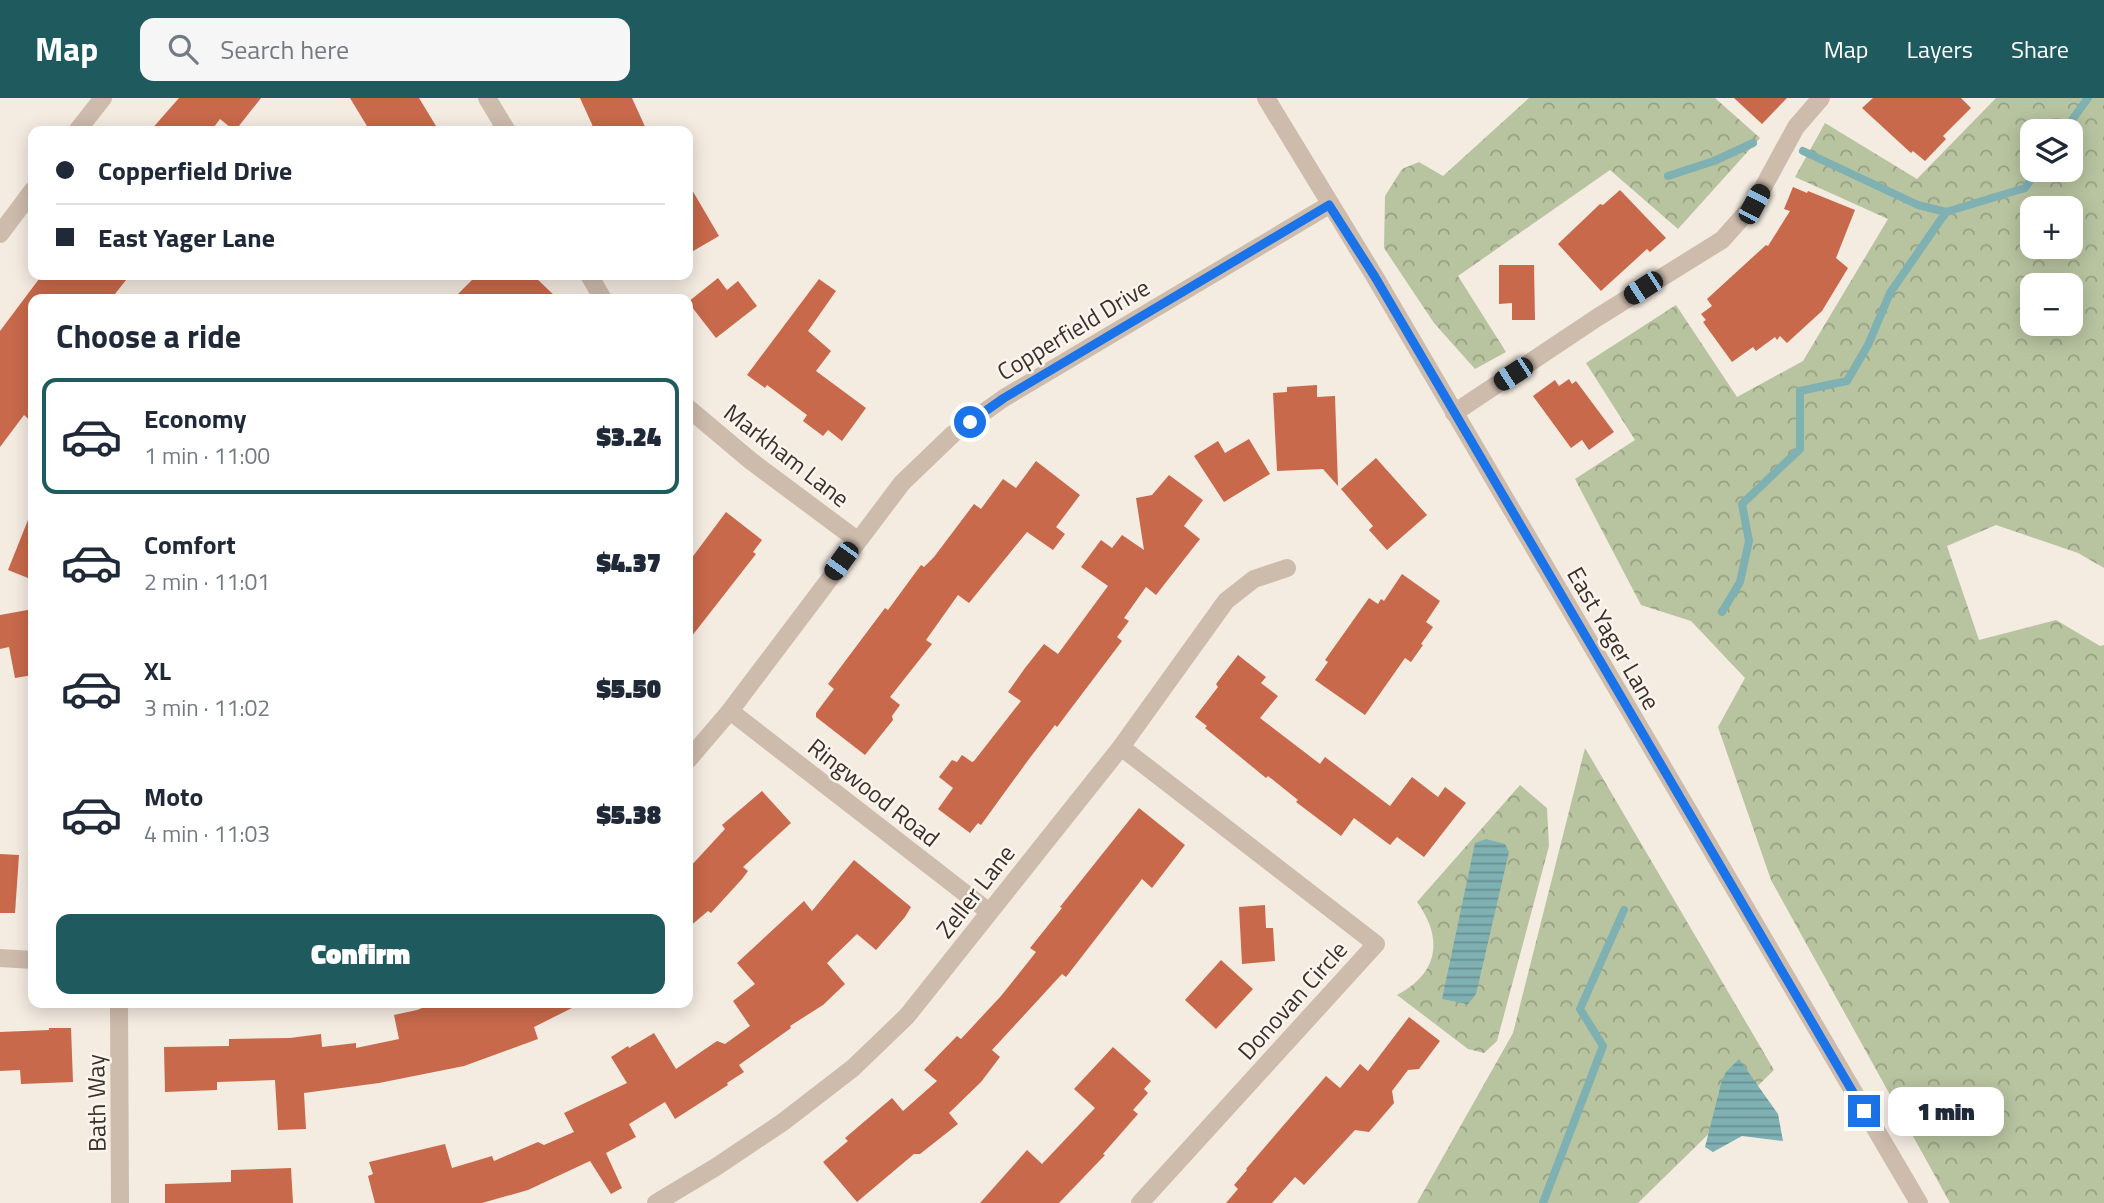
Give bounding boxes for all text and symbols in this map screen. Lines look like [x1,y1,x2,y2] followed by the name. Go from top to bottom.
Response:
[140,18,630,81] search box
[35,24,98,74] text: Map
[164,30,202,68] icon: search
[220,30,349,69] text: Search here
[1824,31,1869,67] text: Map
[1907,31,1973,67] text: Layers
[2011,31,2069,67] text: Share
[2020,119,2083,336] map controls
[2020,119,2083,182] button: layers
[98,151,292,190] text: Copperfield Drive
[1735,181,1774,227] car
[2020,196,2083,259] button: +
[98,218,275,257] text: East Yager Lane
[1620,268,1667,308] car
[990,269,1156,389] street label: Copperfield Drive
[2020,273,2083,336] button: −
[56,312,241,360] text: Choose a ride
[1490,354,1537,394] car
[717,394,857,516] street label: Markham Lane
[144,399,246,438] text: Economy
[60,405,123,468] icon: car
[954,406,986,438] route start
[596,417,661,456] text: $3.24
[144,438,270,473] text: 1 min · 11:00
[144,525,236,564] text: Comfort
[60,531,123,594] icon: car
[821,538,862,584] car
[596,543,661,582] text: $4.37
[1558,560,1670,716] street label: East Yager Lane
[144,564,270,599] text: 2 min · 11:01
[144,651,171,690] text: XL
[60,657,123,720] icon: car
[596,669,661,708] text: $5.50
[144,690,270,725] text: 3 min · 11:02
[800,729,948,855] street label: Ringwood Road
[144,777,203,816] text: Moto
[60,783,123,846] icon: car
[596,795,661,834] text: $5.38
[144,816,270,851] text: 4 min · 11:03
[927,837,1023,945] street label: Zeller Lane
[56,914,665,994] button: Confirm
[1229,932,1355,1068] street label: Donovan Circle
[77,1053,115,1152] street label: Bath Way
[1888,1086,2004,1136] callout: 1 min
[1917,1094,1975,1129] text: 1 min
[1848,1095,1880,1127] route end

